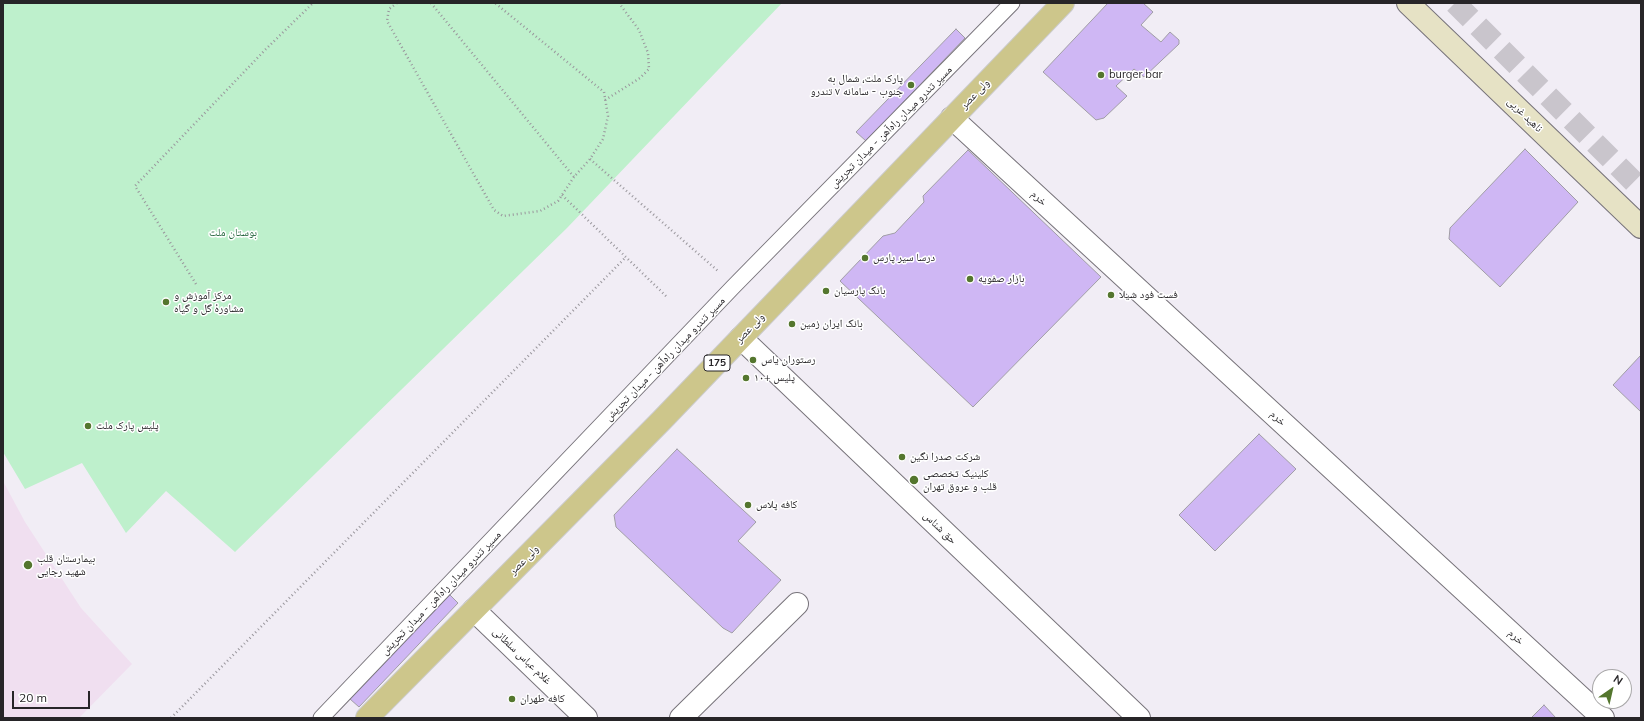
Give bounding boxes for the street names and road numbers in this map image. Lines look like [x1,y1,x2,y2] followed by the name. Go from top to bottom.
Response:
[827,63,955,191] street label: مسیر تندرو میدان راه‌آهن - میدان تجریش
[958,76,992,112] street label: ولی عصر
[1505,95,1545,135] street label: ناهید غربی
[1028,187,1050,209] street label: خرم
[602,294,728,424] street label: مسیر تندرو میدان راه‌آهن - میدان تجریش
[733,310,767,346] street label: ولی عصر
[704,355,730,371] road number: 175
[1267,407,1289,429] street label: خرم
[921,509,959,547] street label: حق شناس
[378,528,504,658] street label: مسیر تندرو میدان راه‌آهن - میدان تجریش
[506,542,542,578] street label: ولی عصر
[490,625,554,687] street label: غلام عباس سلطانی
[1505,626,1527,648] street label: خرم

